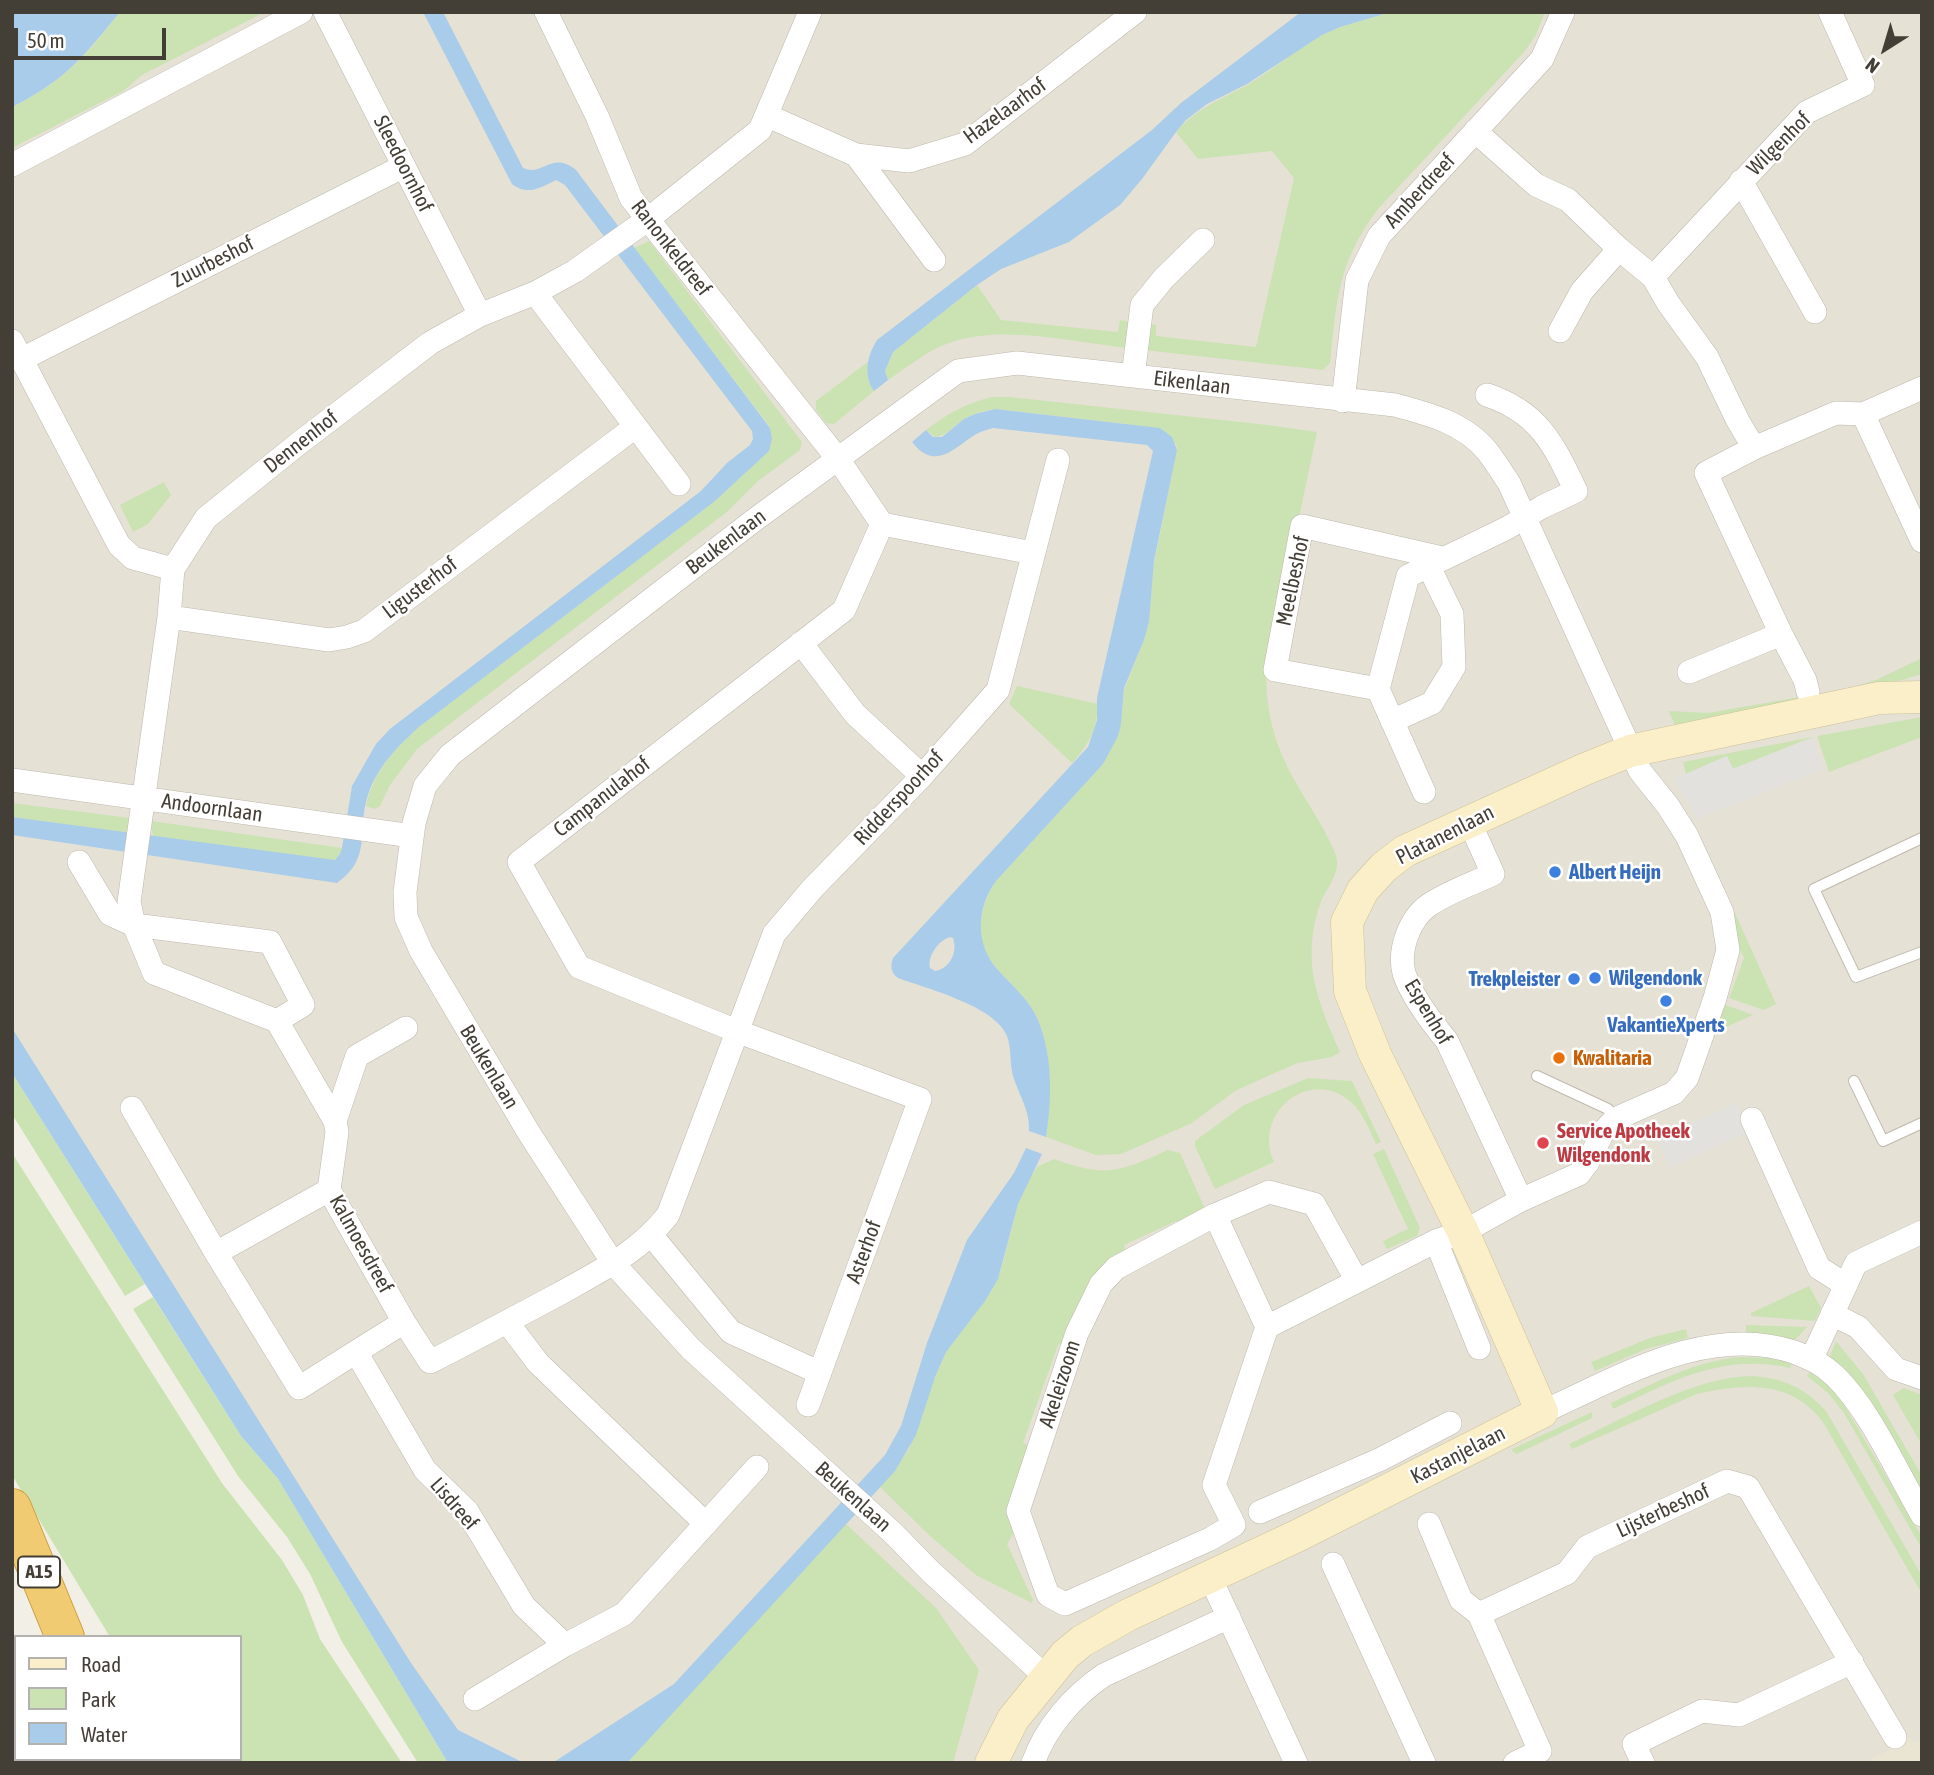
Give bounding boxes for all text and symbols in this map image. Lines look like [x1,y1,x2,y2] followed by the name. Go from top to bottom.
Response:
[18,14,170,58] scale bar
[1850,14,1920,84] north arrow
[27,28,65,52] text: 50 m
[1861,54,1883,78] text: N
[959,73,1051,149] street label: Hazelaarhof
[1742,107,1816,181] street label: Wilgenhof
[368,112,438,216] street label: Sleedoornhof
[1379,149,1461,233] street label: Amberdreef
[626,195,716,301] street label: Ranonkeldreef
[168,231,258,293] street label: Zuurbeshof
[1152,366,1232,400] street label: Eikenlaan
[259,405,343,479] street label: Dennenhof
[681,504,771,580] street label: Beukenlaan
[1271,534,1315,628] street label: Meelbeshof
[378,552,462,624] street label: Ligusterhof
[849,745,949,851] street label: Ridderspoorhof
[549,751,655,843] street label: Campanulahof
[160,788,264,828] street label: Andoornlaan
[1392,800,1498,870] street label: Platanenlaan
[1569,859,1661,885] place label: Albert Heijn
[1547,864,1563,880] marker: Albert Heijn
[1609,965,1702,991] place label: Wilgendonk
[1468,966,1560,992] place label: Trekpleister
[1587,970,1603,986] marker: Wilgendonk
[1566,971,1582,987] marker: Trekpleister
[1399,975,1457,1049] street label: Espenhof
[1658,993,1674,1009] marker: VakantieXperts
[1607,1012,1725,1038] place label: VakantieXperts
[454,1020,524,1114] street label: Beukenlaan
[1573,1045,1652,1071] place label: Kwalitaria
[1551,1050,1567,1066] marker: Kwalitaria
[1557,1118,1690,1168] place label: Service Apotheek Wilgendonk
[1535,1135,1551,1151] marker: Service Apotheek Wilgendonk
[324,1191,398,1297] street label: Kalmoesdreef
[841,1217,887,1287] street label: Asterhof
[1034,1337,1086,1431] street label: Akeleizoom
[1407,1420,1509,1490] street label: Kastanjelaan
[810,1456,896,1538] street label: Beukenlaan
[424,1473,484,1535] street label: Lisdreef
[1613,1479,1713,1543] street label: Lijsterbeshof
[18,1556,60,1588] road number: A15
[14,1635,242,1761] legend
[81,1652,121,1676] text: Road
[81,1687,116,1711] text: Park
[81,1722,127,1746] text: Water

